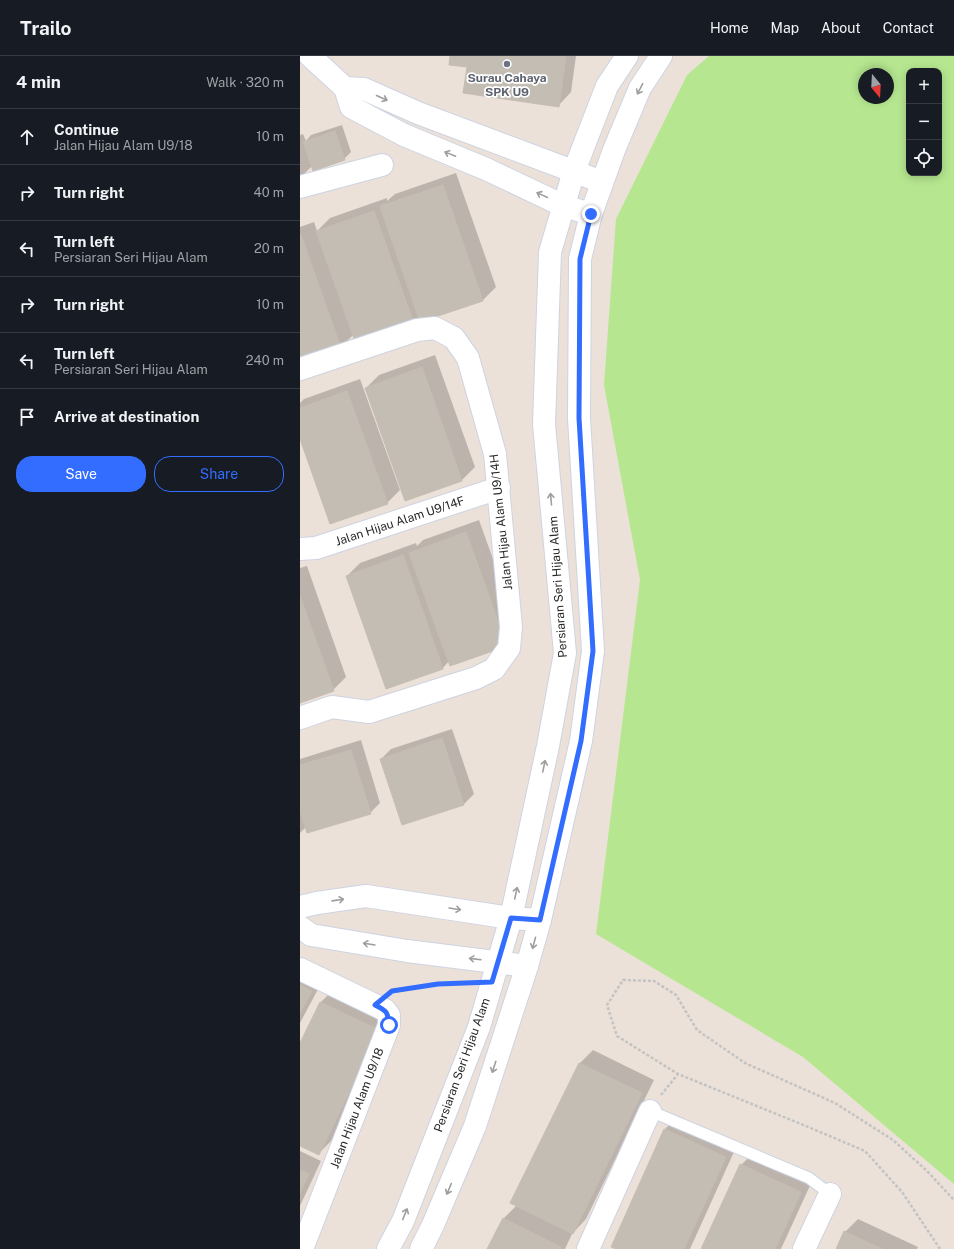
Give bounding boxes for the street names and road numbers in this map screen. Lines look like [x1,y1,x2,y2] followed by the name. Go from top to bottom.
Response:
[487,453,515,591] street label: Jalan Hijau Alam U9/14H
[334,494,466,548] street label: Jalan Hijau Alam U9/14F
[546,516,570,658] street label: Persiaran Seri Hijau Alam
[431,996,493,1134] street label: Persiaran Seri Hijau Alam
[328,1046,387,1170] street label: Jalan Hijau Alam U9/18

